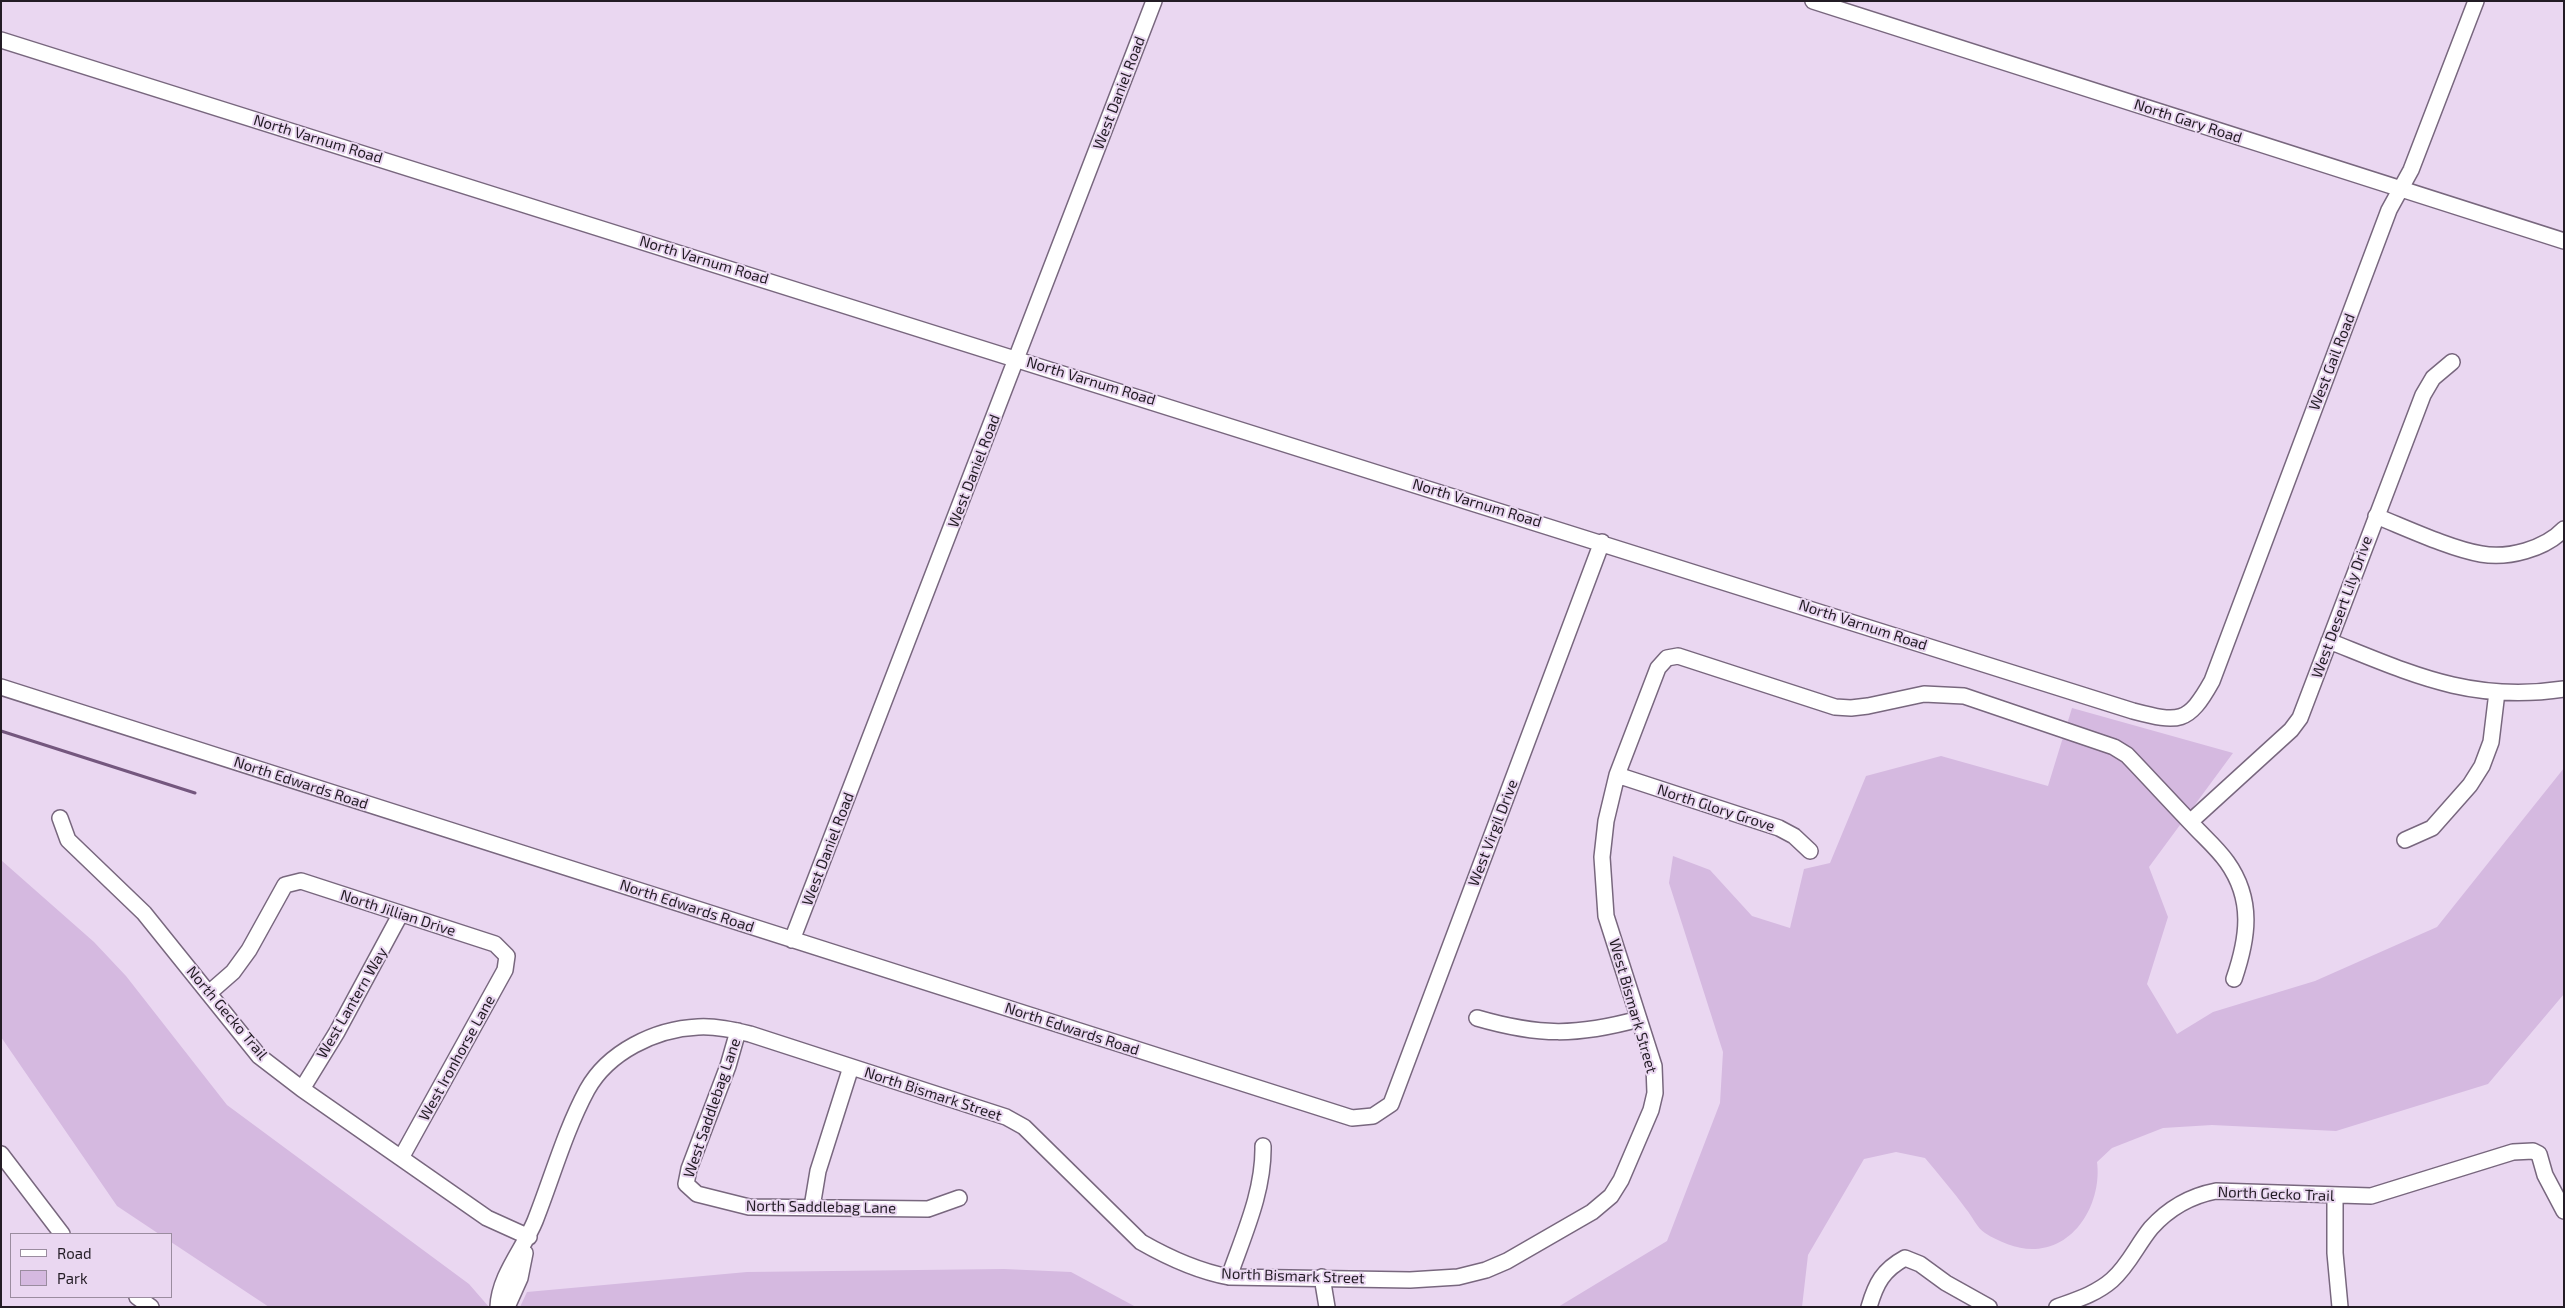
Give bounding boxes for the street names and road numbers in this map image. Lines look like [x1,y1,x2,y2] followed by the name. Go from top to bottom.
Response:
[1089,34,1149,152] street label: West Daniel Road
[2132,95,2244,147] street label: North Gary Road
[251,111,385,167] street label: North Varnum Road
[637,232,771,288] street label: North Varnum Road
[2305,311,2359,413] street label: West Gail Road
[1024,353,1158,409] street label: North Varnum Road
[944,412,1004,530] street label: West Daniel Road
[1410,475,1544,531] street label: North Varnum Road
[2308,533,2376,681] street label: West Desert Lily Drive
[1796,596,1930,654] street label: North Varnum Road
[231,753,371,813] street label: North Edwards Road
[1464,777,1522,889] street label: West Virgil Drive
[1655,781,1777,835] street label: North Glory Grove
[798,790,858,908] street label: West Daniel Road
[617,876,757,936] street label: North Edwards Road
[338,886,458,940] street label: North Jillian Drive
[1605,937,1661,1075] street label: West Bismark Street
[313,944,391,1062] street label: West Lantern Way
[183,963,271,1063] street label: North Gecko Trail
[415,992,499,1124] street label: West Ironhorse Lane
[1002,999,1142,1059] street label: North Edwards Road
[680,1036,744,1180] street label: West Saddlebag Lane
[862,1063,1004,1125] street label: North Bismark Street
[2217,1183,2335,1205] street label: North Gecko Trail
[746,1197,896,1217] street label: North Saddlebag Lane
[1221,1265,1365,1287] street label: North Bismark Street

